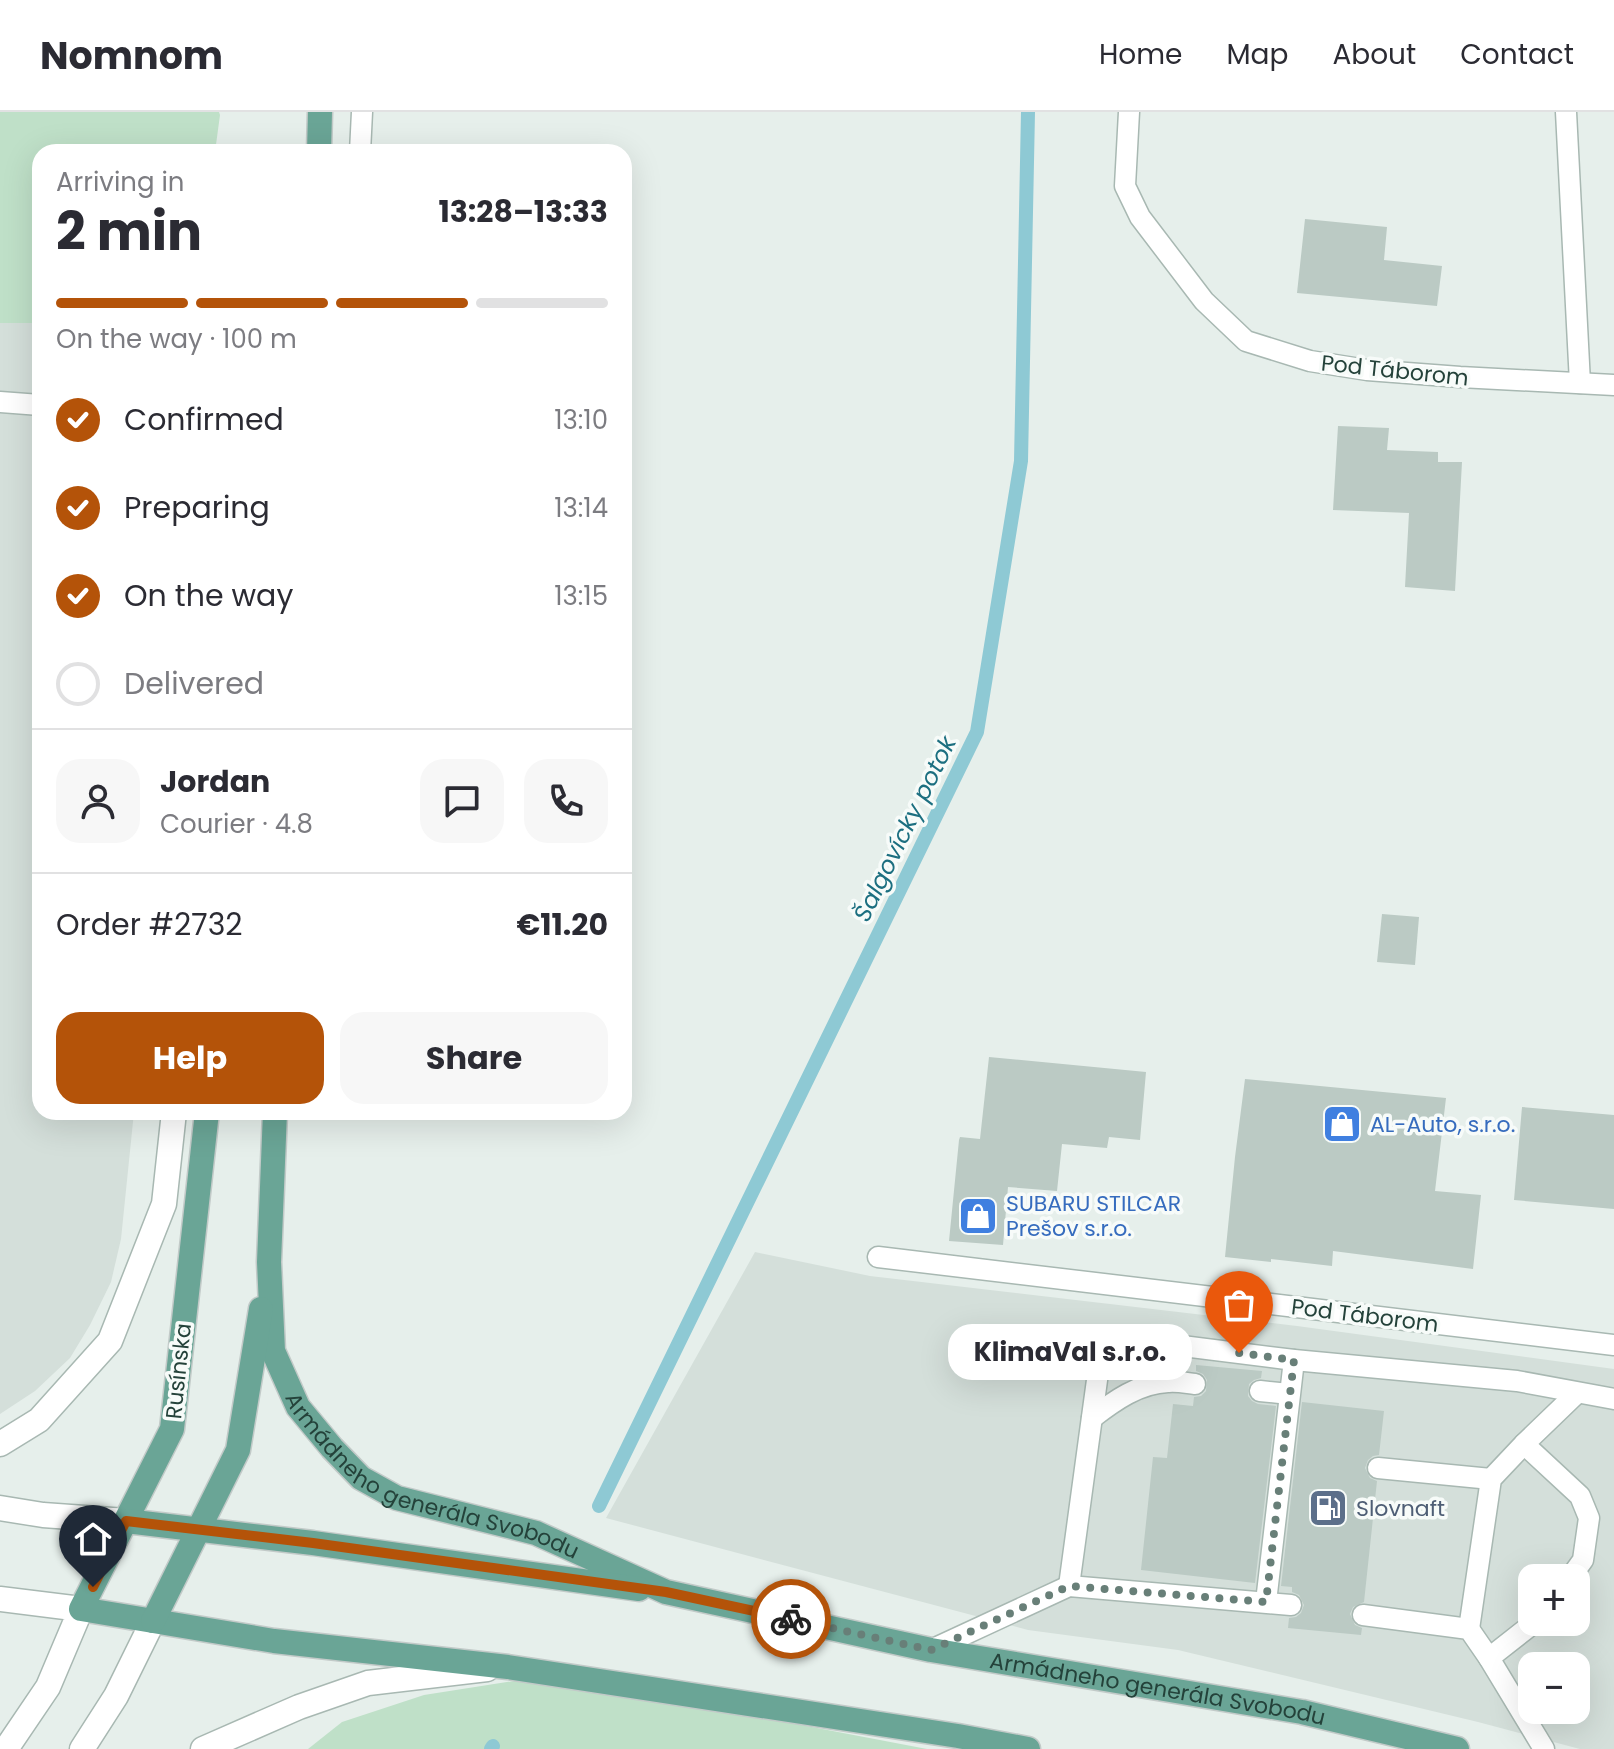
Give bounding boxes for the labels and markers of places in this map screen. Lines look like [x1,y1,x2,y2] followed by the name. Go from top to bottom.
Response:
[1321,1103,1363,1145] shop icon: AL-Auto, s.r.o.
[1370,1109,1515,1140] place label: AL-Auto, s.r.o.
[1006,1188,1181,1244] place label: SUBARU STILCAR Prešov s.r.o.
[957,1195,999,1237] shop icon: SUBARU STILCAR Prešov s.r.o.
[1205,1271,1273,1353] pin
[947,1325,1191,1381] callout: KlimaVal s.r.o.
[1307,1487,1349,1529] fuel station icon: Slovnaft
[1356,1493,1445,1524] place label: Slovnaft
[59,1505,127,1587] pin

